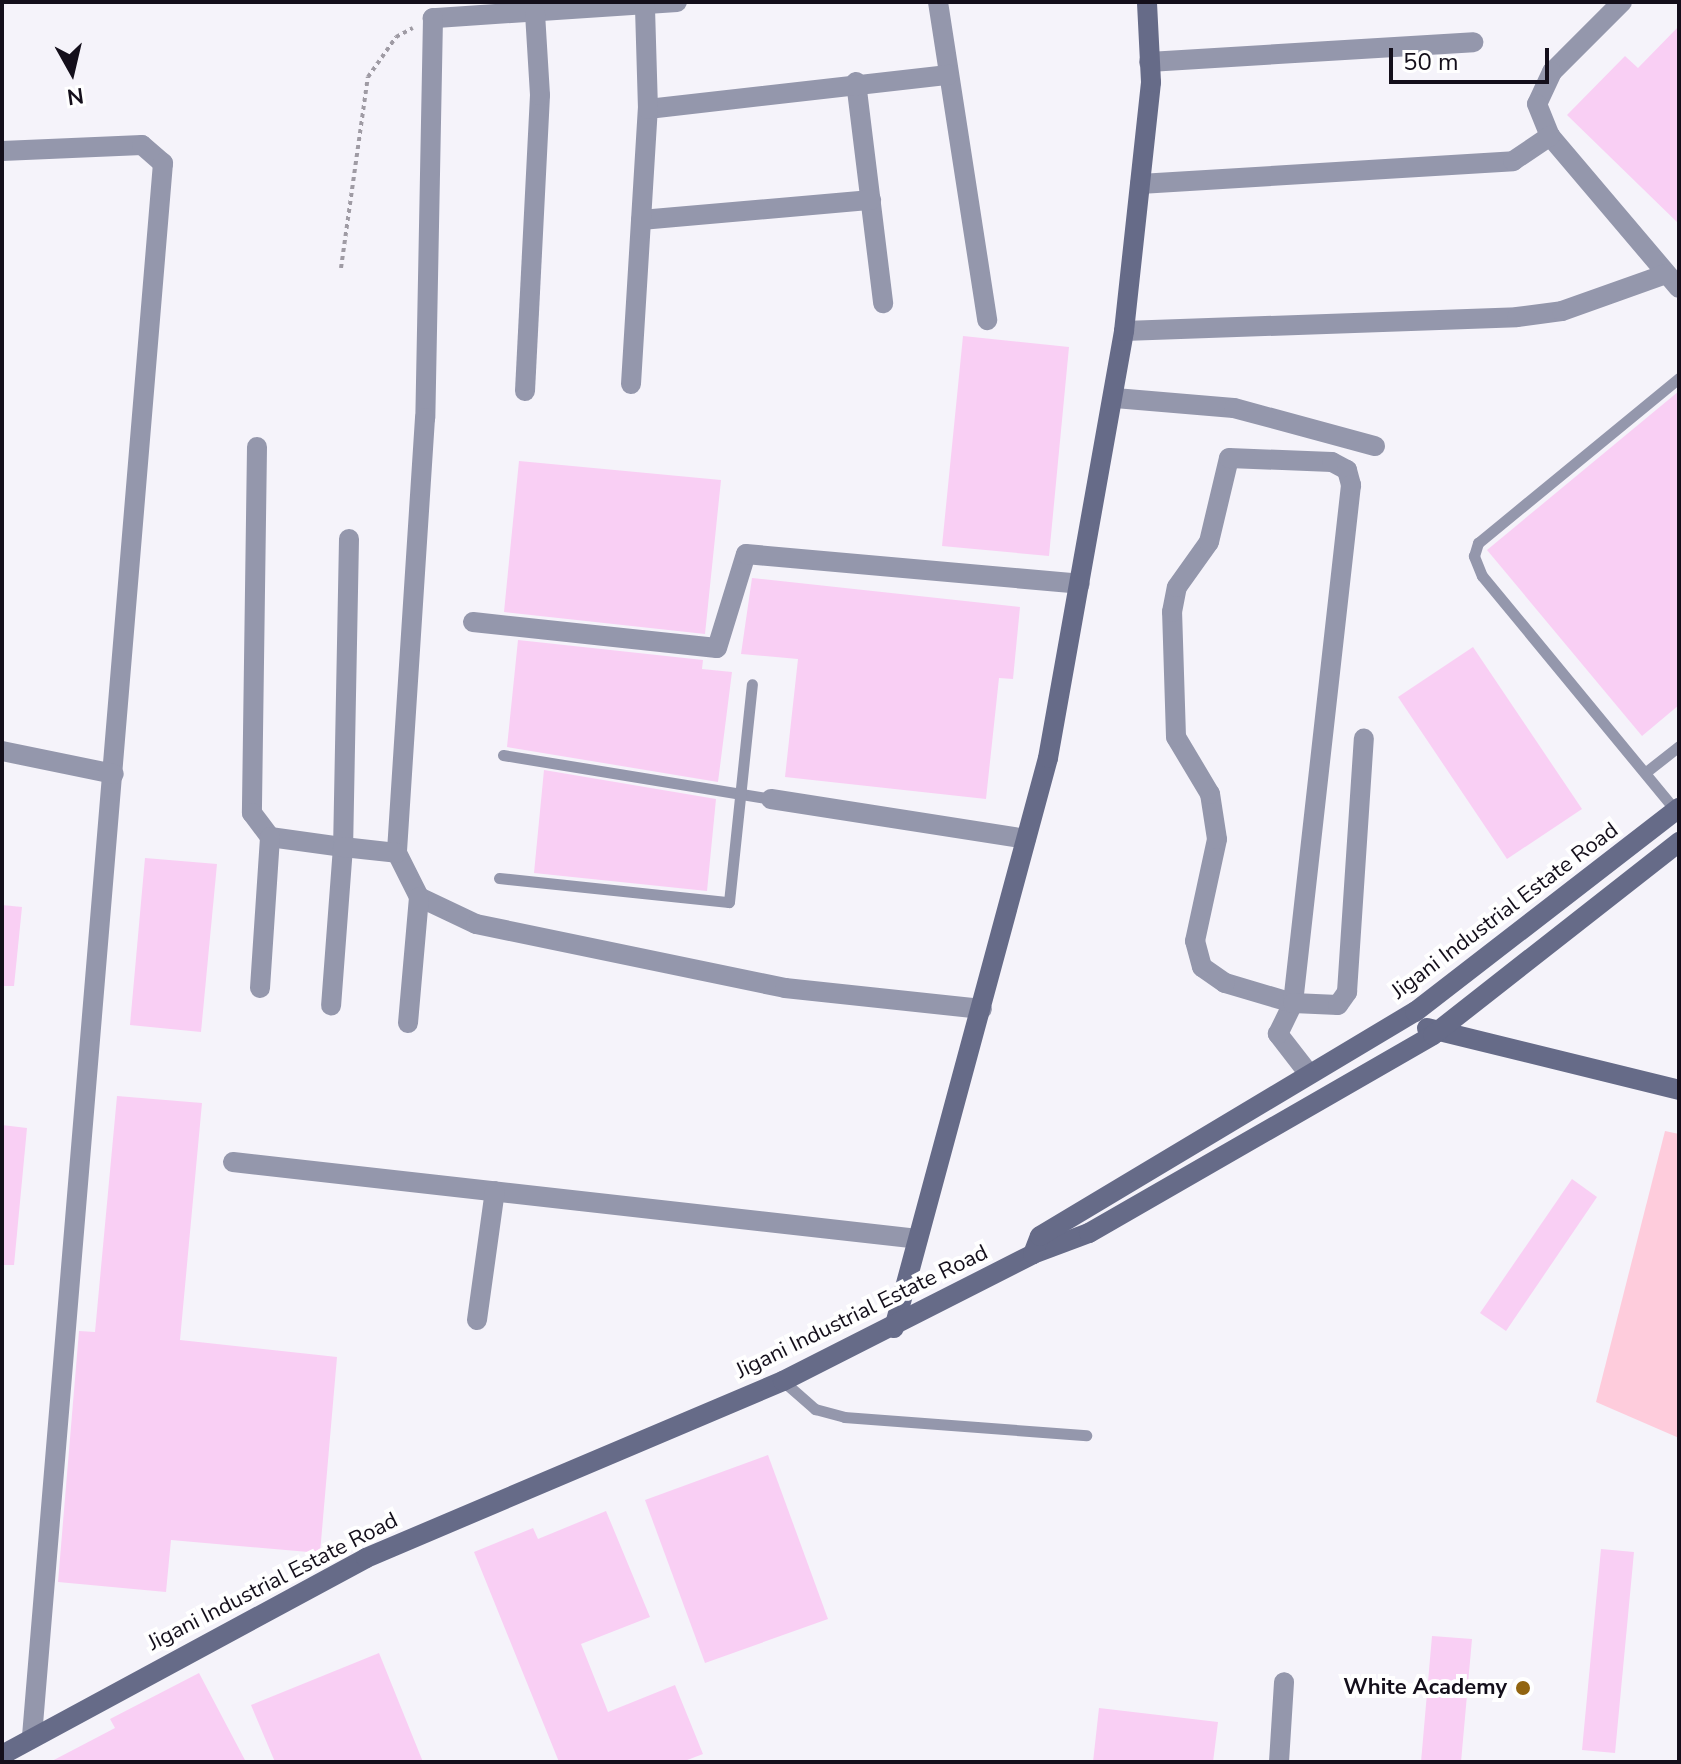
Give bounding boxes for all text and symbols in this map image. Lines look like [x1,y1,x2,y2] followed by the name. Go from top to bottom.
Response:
[32,32,112,112] north arrow
[1393,32,1553,82] scale bar
[1403,46,1459,78] text: 50 m
[65,80,86,112] text: N
[1386,817,1624,1005] street label: Jigani Industrial Estate Road
[732,1239,992,1385] street label: Jigani Industrial Estate Road
[144,1507,402,1657] street label: Jigani Industrial Estate Road
[1343,1675,1507,1701] place label: White Academy
[1514,1679,1532,1697] marker: White Academy

